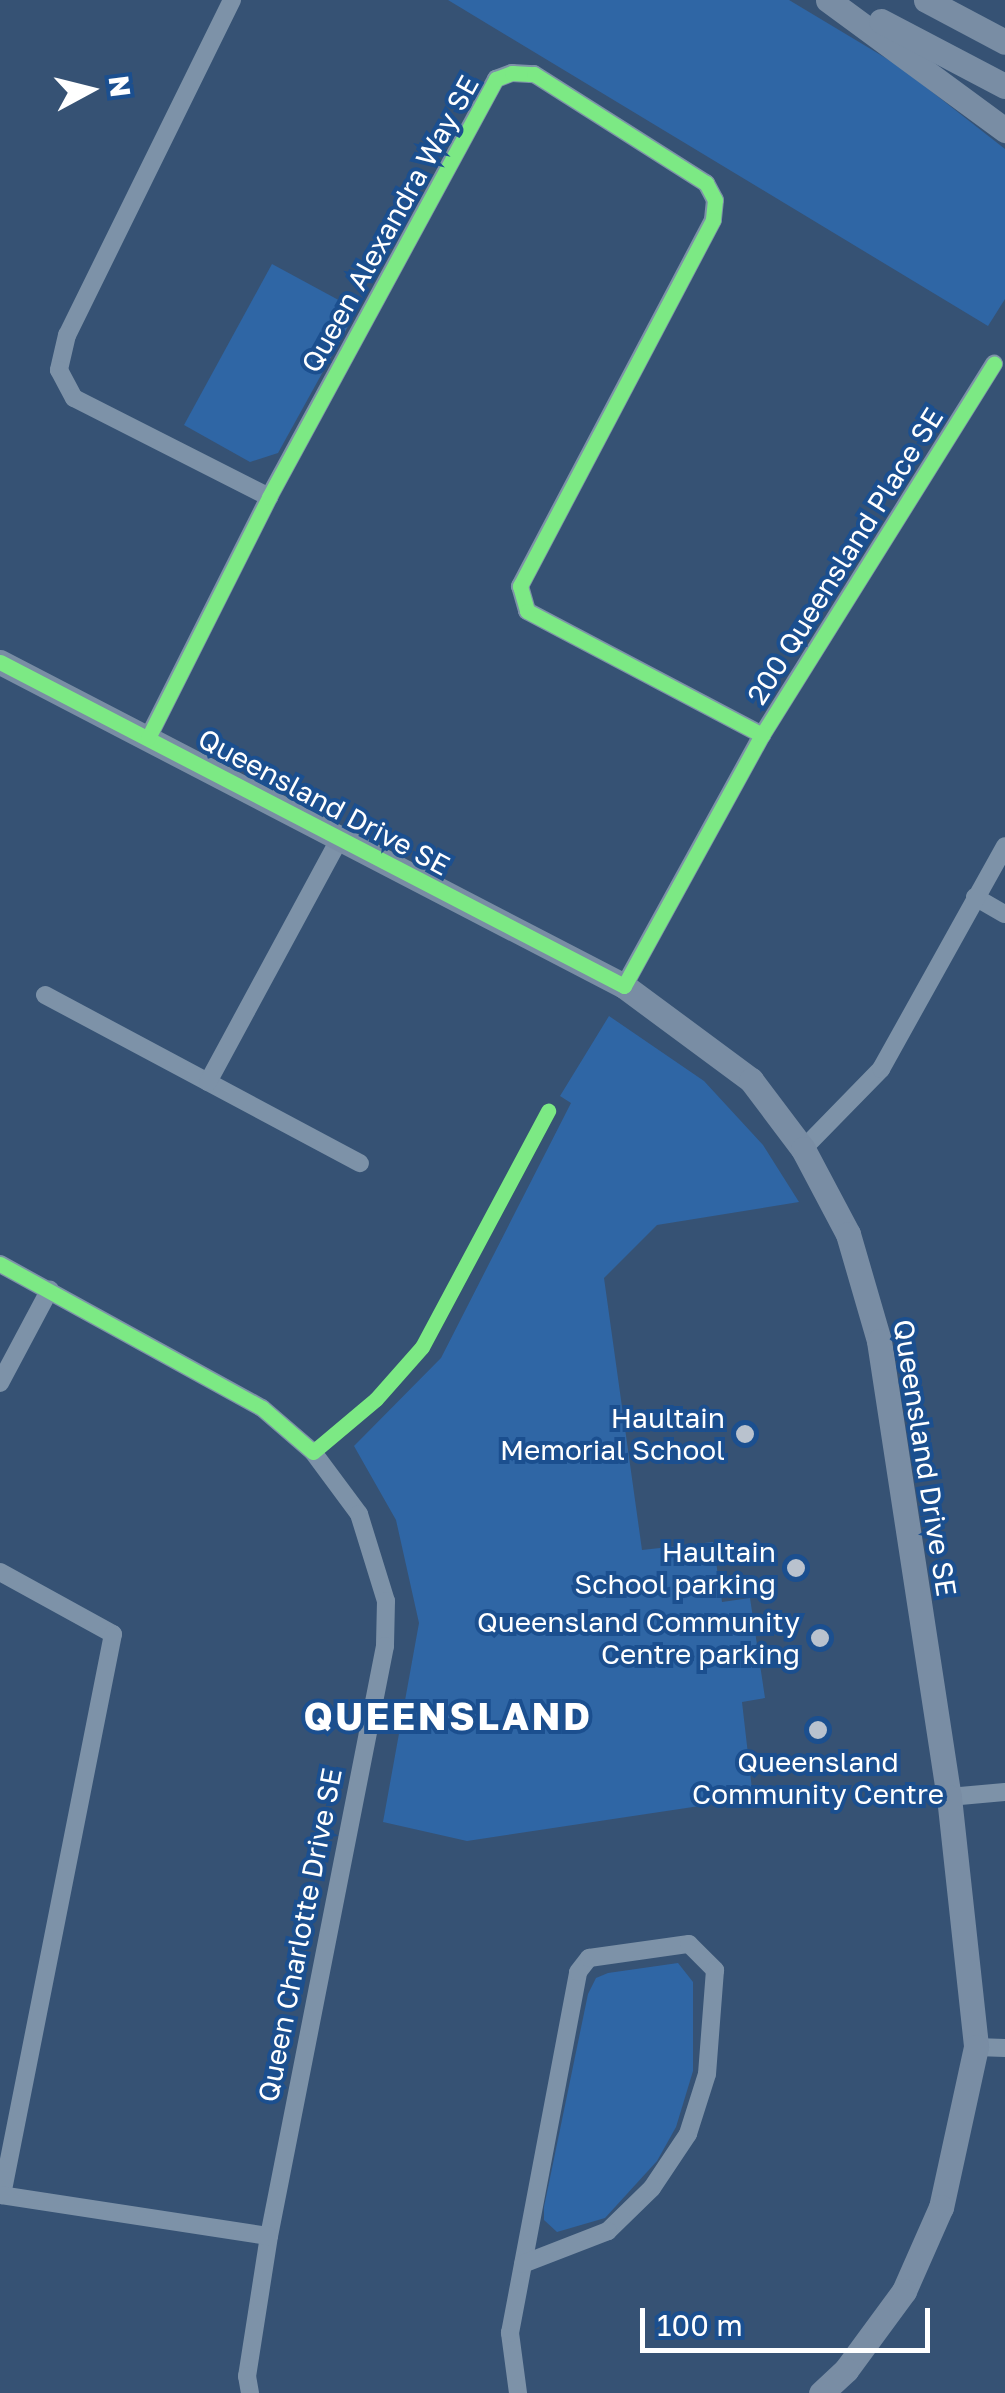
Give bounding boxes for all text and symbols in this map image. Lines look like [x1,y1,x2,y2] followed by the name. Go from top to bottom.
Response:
[40,40,140,140] north arrow
[294,70,486,378] street label: Queen Alexandra Way SE
[103,74,138,99] text: N
[740,402,950,710] street label: 200 Queensland Place SE
[193,721,455,883] street label: Queensland Drive SE
[887,1317,963,1599] street label: Queensland Drive SE
[500,1401,725,1467] place label: Haultain Memorial School
[734,1423,756,1445] marker: Haultain Memorial School
[574,1535,776,1601] place label: Haultain School parking
[785,1557,807,1579] marker: Haultain School parking
[477,1605,800,1671] place label: Queensland Community Centre parking
[809,1627,831,1649] marker: Queensland Community Centre parking
[303,1693,593,1739] district label: QUEENSLAND
[807,1719,829,1741] marker: Queensland Community Centre
[692,1745,944,1811] place label: Queensland Community Centre
[251,1765,349,2105] street label: Queen Charlotte Drive SE
[645,2288,935,2350] scale bar
[657,2307,743,2343] text: 100 m

